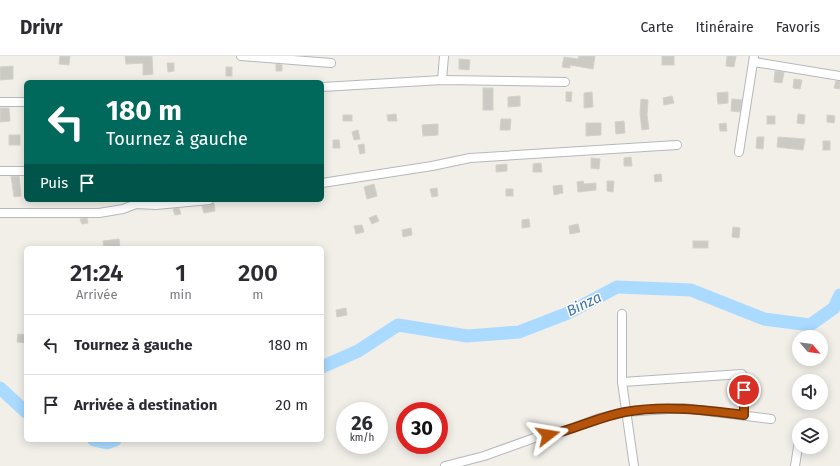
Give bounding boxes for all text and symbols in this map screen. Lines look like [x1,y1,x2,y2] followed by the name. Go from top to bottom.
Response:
[20,16,63,39] text: Drivr
[640,19,674,36] text: Carte
[696,19,754,36] text: Itinéraire
[776,19,820,36] text: Favoris
[106,94,182,127] text: 180 m
[40,96,92,148] icon: left
[106,128,248,150] text: Tournez à gauche
[76,172,98,194] icon: arrive
[40,174,68,192] text: Puis
[70,259,123,287] text: 21:24
[175,259,186,287] text: 1
[238,259,278,287] text: 200
[76,287,118,302] text: Arrivée
[169,287,192,302] text: min
[252,287,264,302] text: m
[564,288,604,320] water label: Binza
[792,330,828,366] north arrow
[792,330,828,454] map controls
[40,334,62,356] icon: left
[74,336,193,354] text: Tournez à gauche
[268,336,308,354] text: 180 m
[727,373,761,407] pin
[792,374,828,410] button: sound
[733,379,755,401] icon: arrive
[40,394,62,416] icon: arrive
[74,396,217,414] text: Arrivée à destination
[275,396,308,414] text: 20 m
[396,402,448,454] speed limit sign: 30
[351,411,373,435] text: 26
[527,414,569,456] position arrow
[792,418,828,454] button: layers
[350,432,374,444] text: km/h

